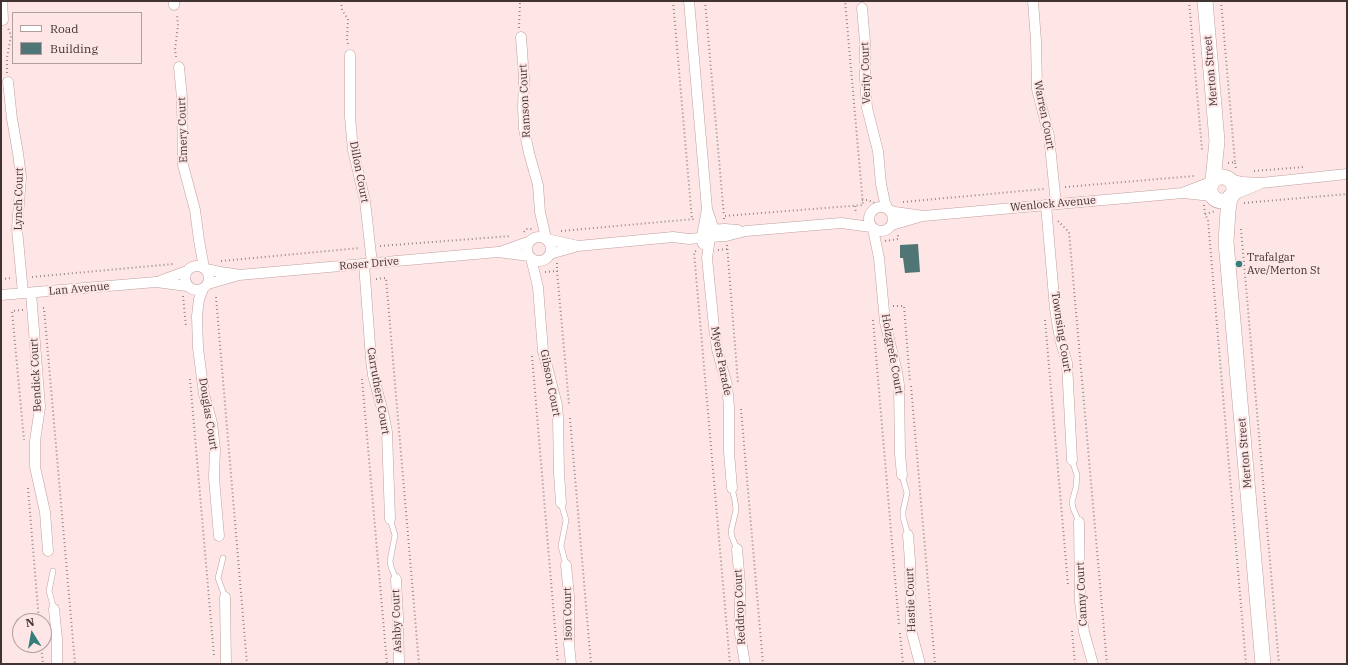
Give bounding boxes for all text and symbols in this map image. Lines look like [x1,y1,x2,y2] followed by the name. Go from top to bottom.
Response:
[12,12,142,64] legend
[50,21,79,36] text: Road
[1201,35,1221,107] street label: Merton Street
[50,41,98,56] text: Building
[858,42,874,104] street label: Verity Court
[516,64,534,138] street label: Ramson Court
[1031,79,1057,151] street label: Warren Court
[175,97,191,163] street label: Emery Court
[347,140,371,204] street label: Dillon Court
[12,167,26,231] street label: Lynch Court
[1010,194,1096,214] street label: Wenlock Avenue
[1247,251,1320,277] place label: Trafalgar Ave/Merton St
[339,255,399,273] street label: Roser Drive
[1234,259,1244,269] marker: Trafalgar Ave/Merton St
[48,280,110,298] street label: Lan Avenue
[1048,291,1074,373] street label: Townsing Court
[878,313,906,395] street label: Holzgrefe Court
[708,325,734,397] street label: Myers Parade
[27,338,45,412] street label: Bendick Court
[364,346,392,436] street label: Carruthers Court
[537,348,563,418] street label: Gibson Court
[196,377,220,451] street label: Douglas Court
[1235,417,1255,489] street label: Merton Street
[1074,562,1090,626] street label: Canny Court
[903,567,919,633] street label: Hastie Court
[731,569,749,645] street label: Reddrop Court
[561,587,575,641] street label: Ison Court
[389,589,405,653] street label: Ashby Court
[12,613,52,653] north arrow
[24,615,36,630] text: N

